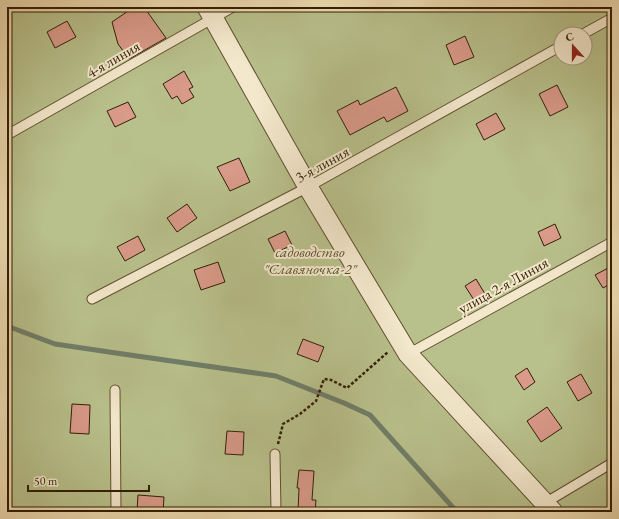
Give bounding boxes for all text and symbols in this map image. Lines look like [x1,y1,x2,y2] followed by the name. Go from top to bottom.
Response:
[553,26,593,66] north arrow
[563,29,576,45] text: С
[83,36,143,82] street label: 4-я линия
[292,141,352,187] street label: 3-я линия
[264,242,358,278] park label: садоводство "Славяночка-2"
[455,252,552,318] street label: улица 2-я Линия
[28,467,149,493] scale bar
[34,473,58,489] text: 50 m

